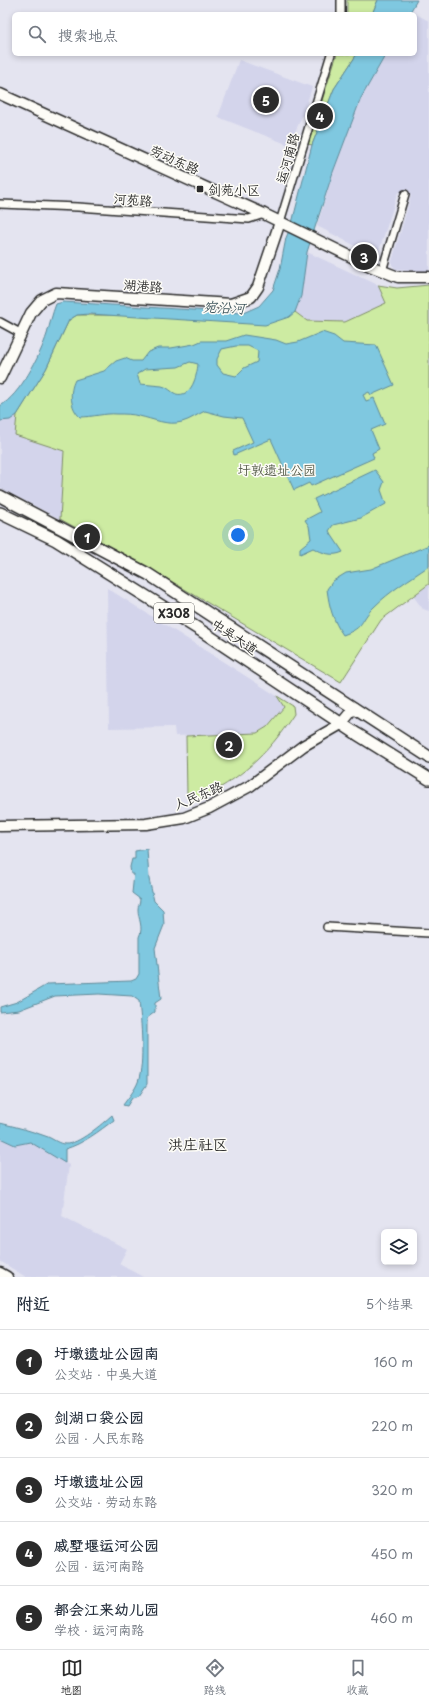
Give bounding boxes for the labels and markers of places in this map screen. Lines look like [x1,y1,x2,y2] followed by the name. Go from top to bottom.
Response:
[253,85,279,115] pin: 5
[307,101,333,131] pin: 4
[208,180,260,199] place label: 剑苑小区
[195,184,205,194] marker: 剑苑小区
[351,242,377,272] pin: 3
[74,522,100,552] pin: 1
[216,730,242,760] pin: 2

